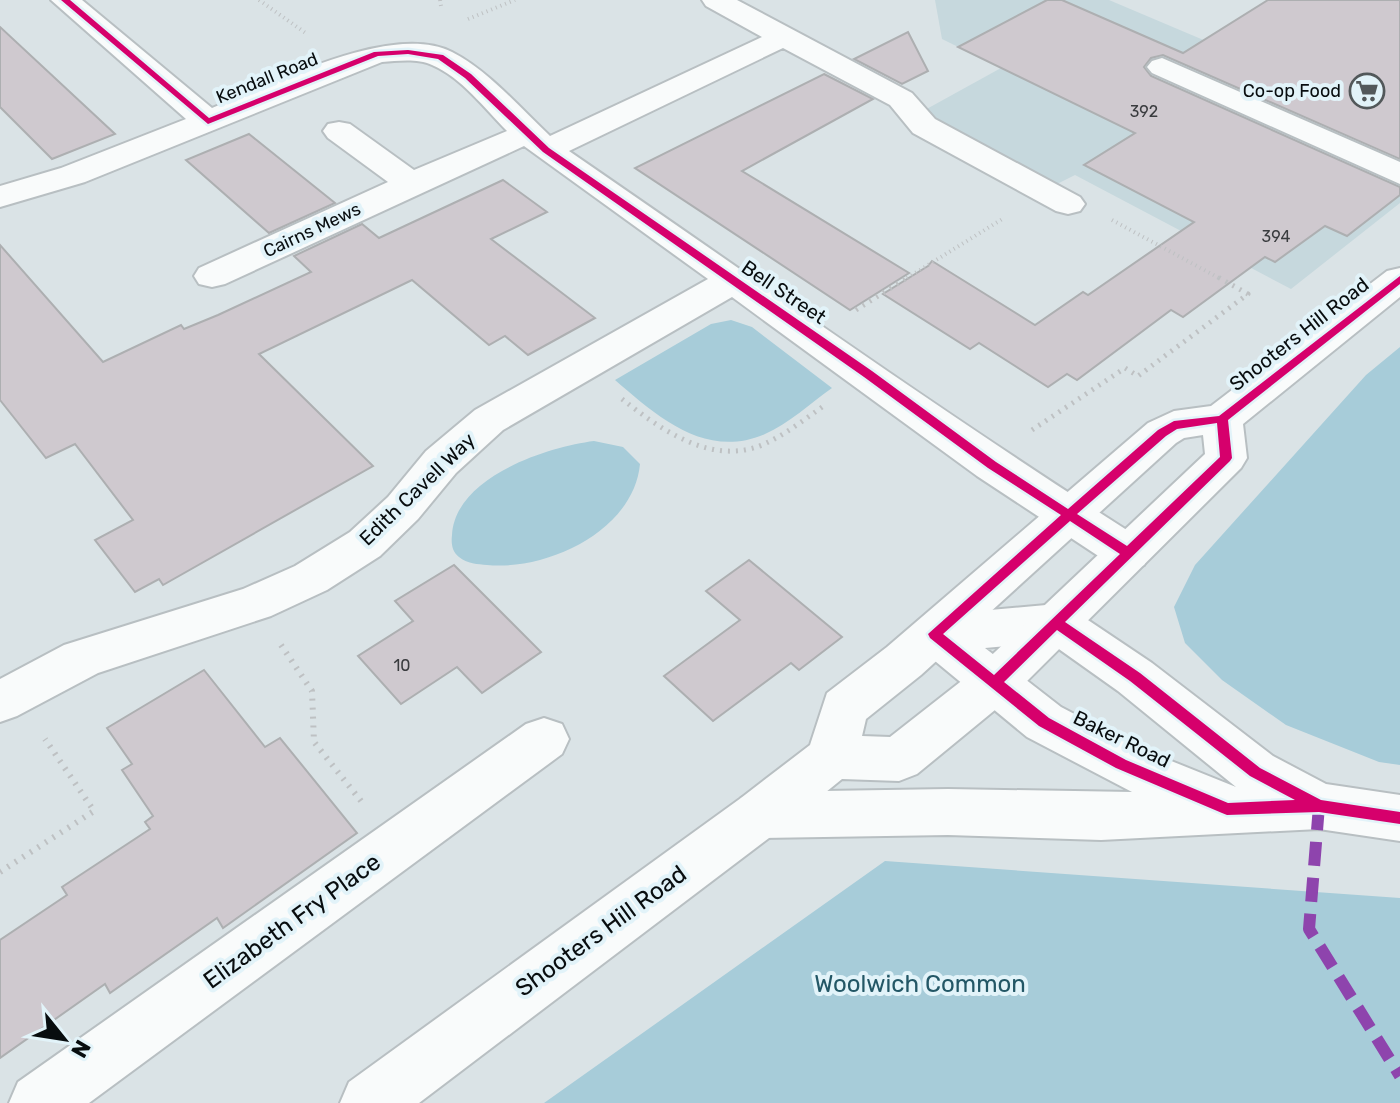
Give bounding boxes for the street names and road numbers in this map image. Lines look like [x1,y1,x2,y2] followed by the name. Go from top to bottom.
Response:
[213,48,321,108] street label: Kendall Road
[260,198,364,262] street label: Cairns Mews
[737,255,831,329] street label: Bell Street
[1224,272,1374,396] street label: Shooters Hill Road
[354,428,480,550] street label: Edith Cavell Way
[1070,705,1174,773] street label: Baker Road
[198,847,386,995] street label: Elizabeth Fry Place
[510,860,692,1002] street label: Shooters Hill Road

